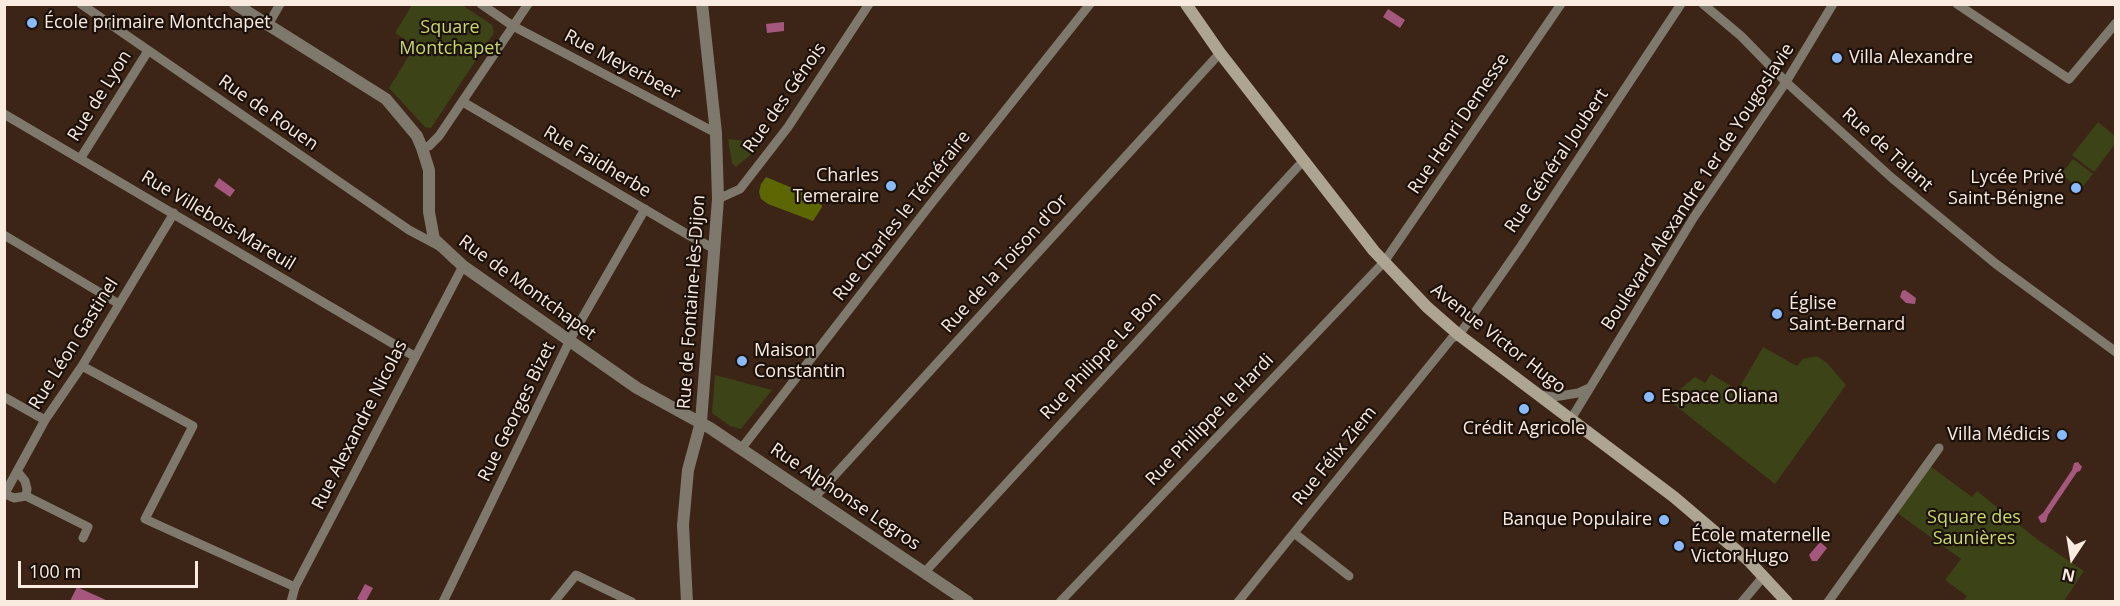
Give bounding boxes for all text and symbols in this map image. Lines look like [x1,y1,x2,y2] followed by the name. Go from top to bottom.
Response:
[44,12,271,34] place label: École primaire Montchapet
[25,16,39,30] marker: École primaire Montchapet
[399,17,501,60] park label: Square Montchapet
[560,25,684,105] street label: Rue Meyerbeer
[739,39,831,157] street label: Rue des Génois
[1597,40,1799,334] street label: Boulevard Alexandre 1er de Yougoslavie
[64,47,136,145] street label: Rue de Lyon
[1849,47,1973,69] place label: Villa Alexandre
[1404,50,1514,198] street label: Rue Henri Demesse
[1830,51,1844,65] marker: Villa Alexandre
[214,71,322,155] street label: Rue de Rouen
[1501,85,1613,237] street label: Rue Général Joubert
[1837,104,1937,196] street label: Rue de Talant
[539,121,655,203] street label: Rue Faidherbe
[829,127,975,305] street label: Rue Charles le Téméraire
[793,165,879,207] place label: Charles Temeraire
[137,166,299,276] street label: Rue Villebois-Mareuil
[1948,167,2064,210] place label: Lycée Privé Saint-Bénigne
[884,179,898,193] marker: Charles Temeraire
[2069,181,2083,195] marker: Lycée Privé Saint-Bénigne
[937,190,1073,338] street label: Rue de la Toison d'Or
[674,194,710,410] street label: Rue de Fontaine-lès-Dijon
[454,231,600,345] street label: Rue de Montchapet
[25,274,123,414] street label: Rue Léon Gastinel
[1426,280,1570,398] street label: Avenue Victor Hugo
[1036,288,1166,424] street label: Rue Philippe Le Bon
[1789,293,1905,336] place label: Église Saint-Bernard
[1770,307,1784,321] marker: Église Saint-Bernard
[308,337,412,513] street label: Rue Alexandre Nicolas
[474,339,560,485] street label: Rue Georges Bizet
[754,340,845,382] place label: Maison Constantin
[1142,350,1278,490] street label: Rue Philippe le Hardi
[735,354,749,368] marker: Maison Constantin
[1661,386,1778,408] place label: Espace Oliana
[1642,390,1656,404] marker: Espace Oliana
[1288,402,1382,510] street label: Rue Félix Ziem
[1517,402,1531,416] marker: Crédit Agricole
[1463,418,1585,440] place label: Crédit Agricole
[1947,424,2050,446] place label: Villa Médicis
[2055,428,2069,442] marker: Villa Médicis
[766,439,924,555] street label: Rue Alphonse Legros
[1927,507,2021,550] park label: Square des Saunières
[1502,509,1652,531] place label: Banque Populaire
[1657,513,1671,527] marker: Banque Populaire
[1691,525,1831,568] place label: École maternelle Victor Hugo
[2042,528,2102,588] north arrow
[1672,539,1686,553] marker: École maternelle Victor Hugo
[21,549,201,587] scale bar
[29,559,81,583] text: 100 m
[2060,563,2077,588] text: N

